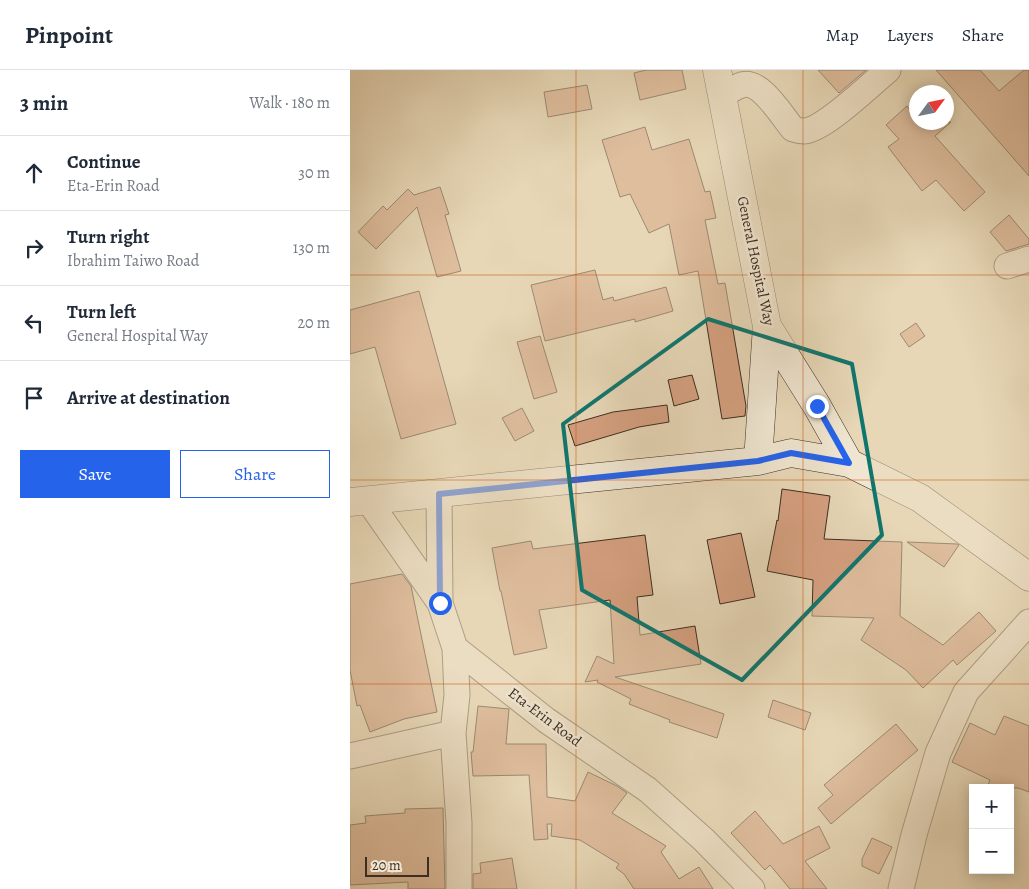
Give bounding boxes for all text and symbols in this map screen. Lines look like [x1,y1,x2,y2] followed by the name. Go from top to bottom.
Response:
[25,19,113,51] text: Pinpoint
[826,23,859,47] text: Map
[887,23,934,47] text: Layers
[962,23,1004,47] text: Share
[909,85,954,130] north arrow
[20,89,68,117] text: 3 min
[249,92,330,114] text: Walk · 180 m
[67,149,141,175] text: Continue
[20,159,48,187] icon: ahead
[298,162,330,184] text: 30 m
[67,175,160,197] text: Eta-Erin Road
[732,194,780,328] street label: General Hospital Way
[67,224,149,250] text: Turn right
[20,234,48,262] icon: right
[293,237,330,259] text: 130 m
[67,250,199,272] text: Ibrahim Taiwo Road
[67,299,136,325] text: Turn left
[20,309,48,337] icon: left
[297,312,330,334] text: 20 m
[67,325,208,347] text: General Hospital Way
[20,384,48,412] icon: arrive
[67,385,230,411] text: Arrive at destination
[806,395,829,418] route end
[20,450,170,498] button: Save
[180,450,330,498] button: Share
[429,592,452,615] route start
[504,683,586,752] street label: Eta-Erin Road
[969,784,1014,874] map controls
[969,784,1014,829] button: +
[969,829,1014,874] button: −
[365,854,429,877] scale bar
[372,856,401,875] text: 20 m

